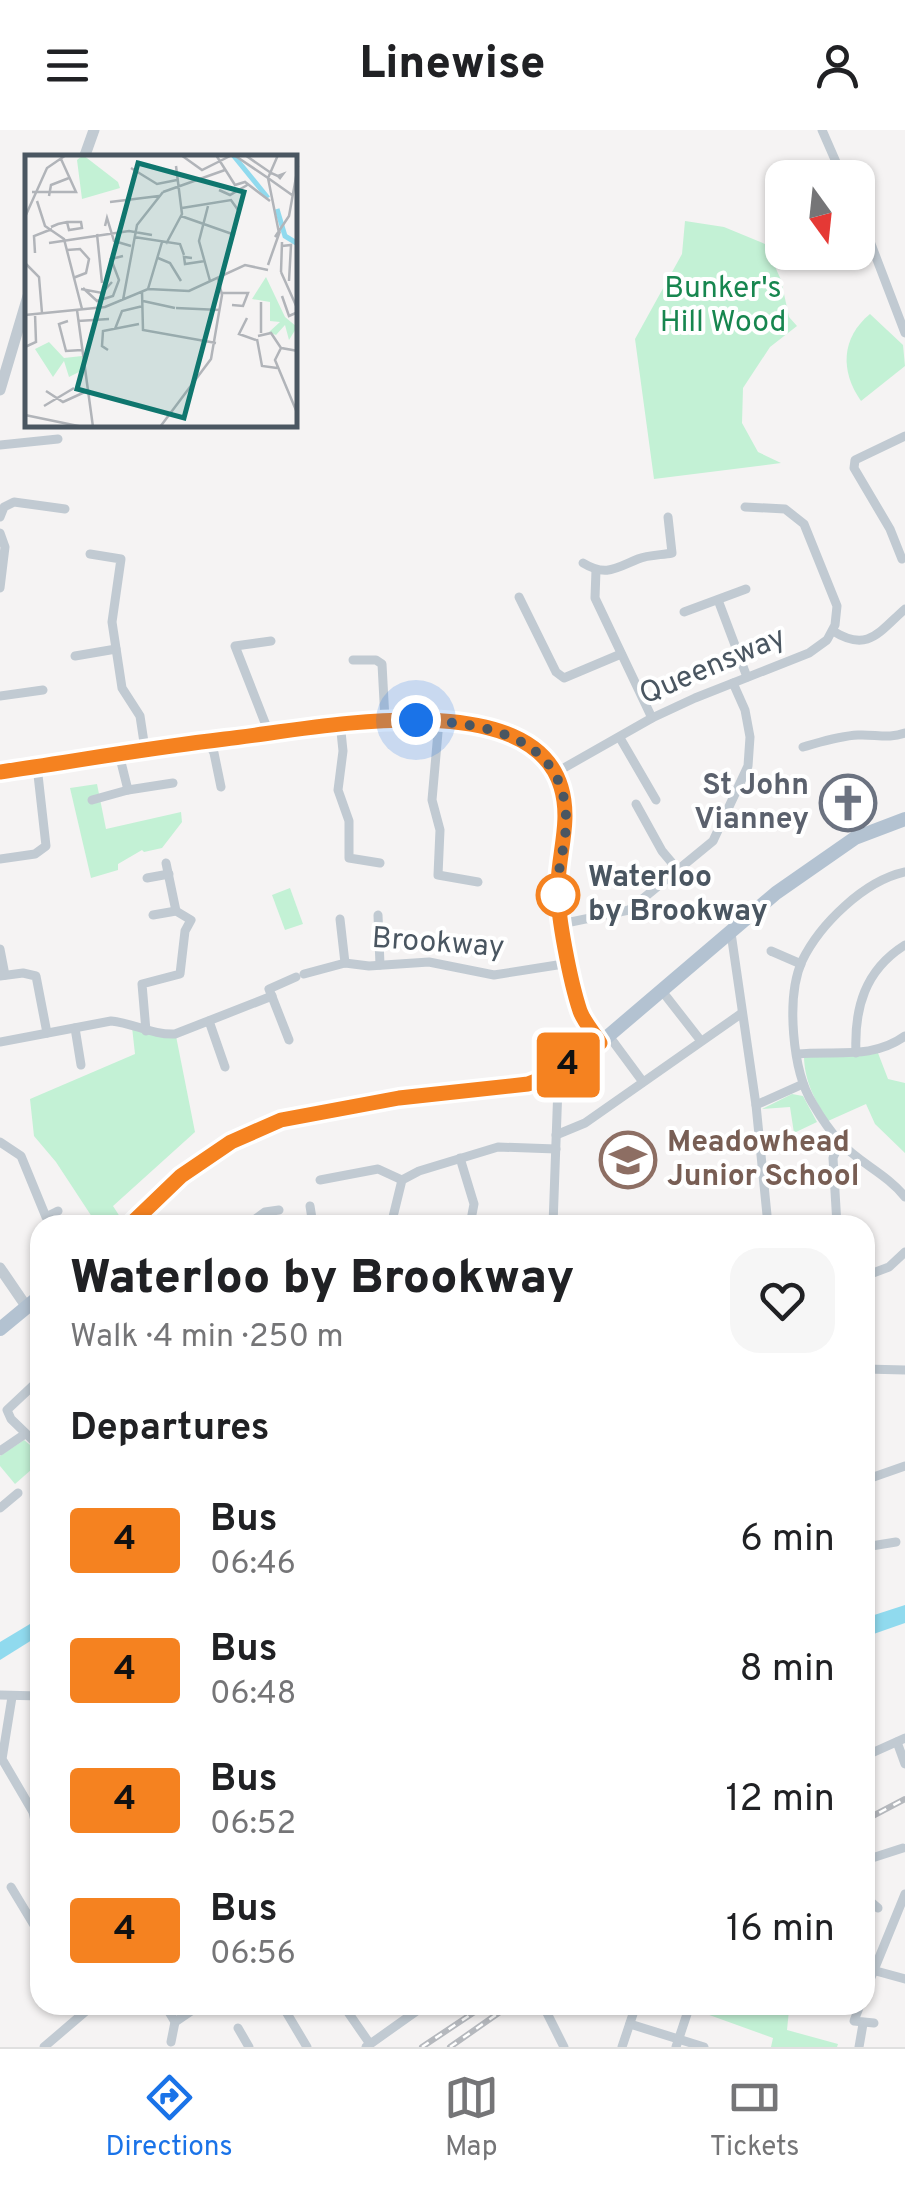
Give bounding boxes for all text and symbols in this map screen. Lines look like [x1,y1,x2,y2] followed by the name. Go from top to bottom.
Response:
[360,37,545,94] text: Linewise
[40,38,95,93] icon: menu
[810,38,865,93] icon: person
[25,155,298,428] inset map
[765,160,875,270] north arrow
[765,160,875,270] map controls
[660,271,786,342] park label: Bunker's Hill Wood
[634,620,792,714] street label: Queensway
[391,695,441,745] your location
[694,768,809,839] place label: St John Vianney
[818,773,878,833] church icon: St John Vianney
[588,860,768,931] place label: Waterloo by Brookway
[537,874,579,916] marker: Waterloo by Brookway
[370,921,506,967] street label: Brookway
[536,1032,600,1098] line badge: 4
[557,1043,579,1087] text: 4
[667,1125,859,1196] place label: Meadowhead Junior School
[598,1130,658,1190] school or university icon: Meadowhead Junior School
[730,1248,835,1353] button: heart
[70,1250,574,1310] text: Waterloo by Brookway
[70,1318,344,1358] text: Walk · 4 min · 250 m
[70,1405,270,1454] text: Departures
[210,1496,277,1545] text: Bus
[740,1516,835,1565] text: 6 min
[114,1518,136,1562] text: 4
[210,1545,296,1585] text: 06:46
[210,1626,277,1675] text: Bus
[740,1646,835,1695] text: 8 min
[114,1648,136,1692] text: 4
[210,1675,296,1715] text: 06:48
[210,1756,277,1805] text: Bus
[725,1776,835,1825] text: 12 min
[114,1778,136,1822] text: 4
[210,1805,296,1845] text: 06:52
[210,1886,277,1935] text: Bus
[726,1906,835,1955] text: 16 min
[114,1908,136,1952] text: 4
[210,1935,296,1975] text: 06:56
[106,2070,233,2166] tab: Directions
[444,2070,499,2166] tab: Map
[710,2070,799,2166] tab: Tickets

